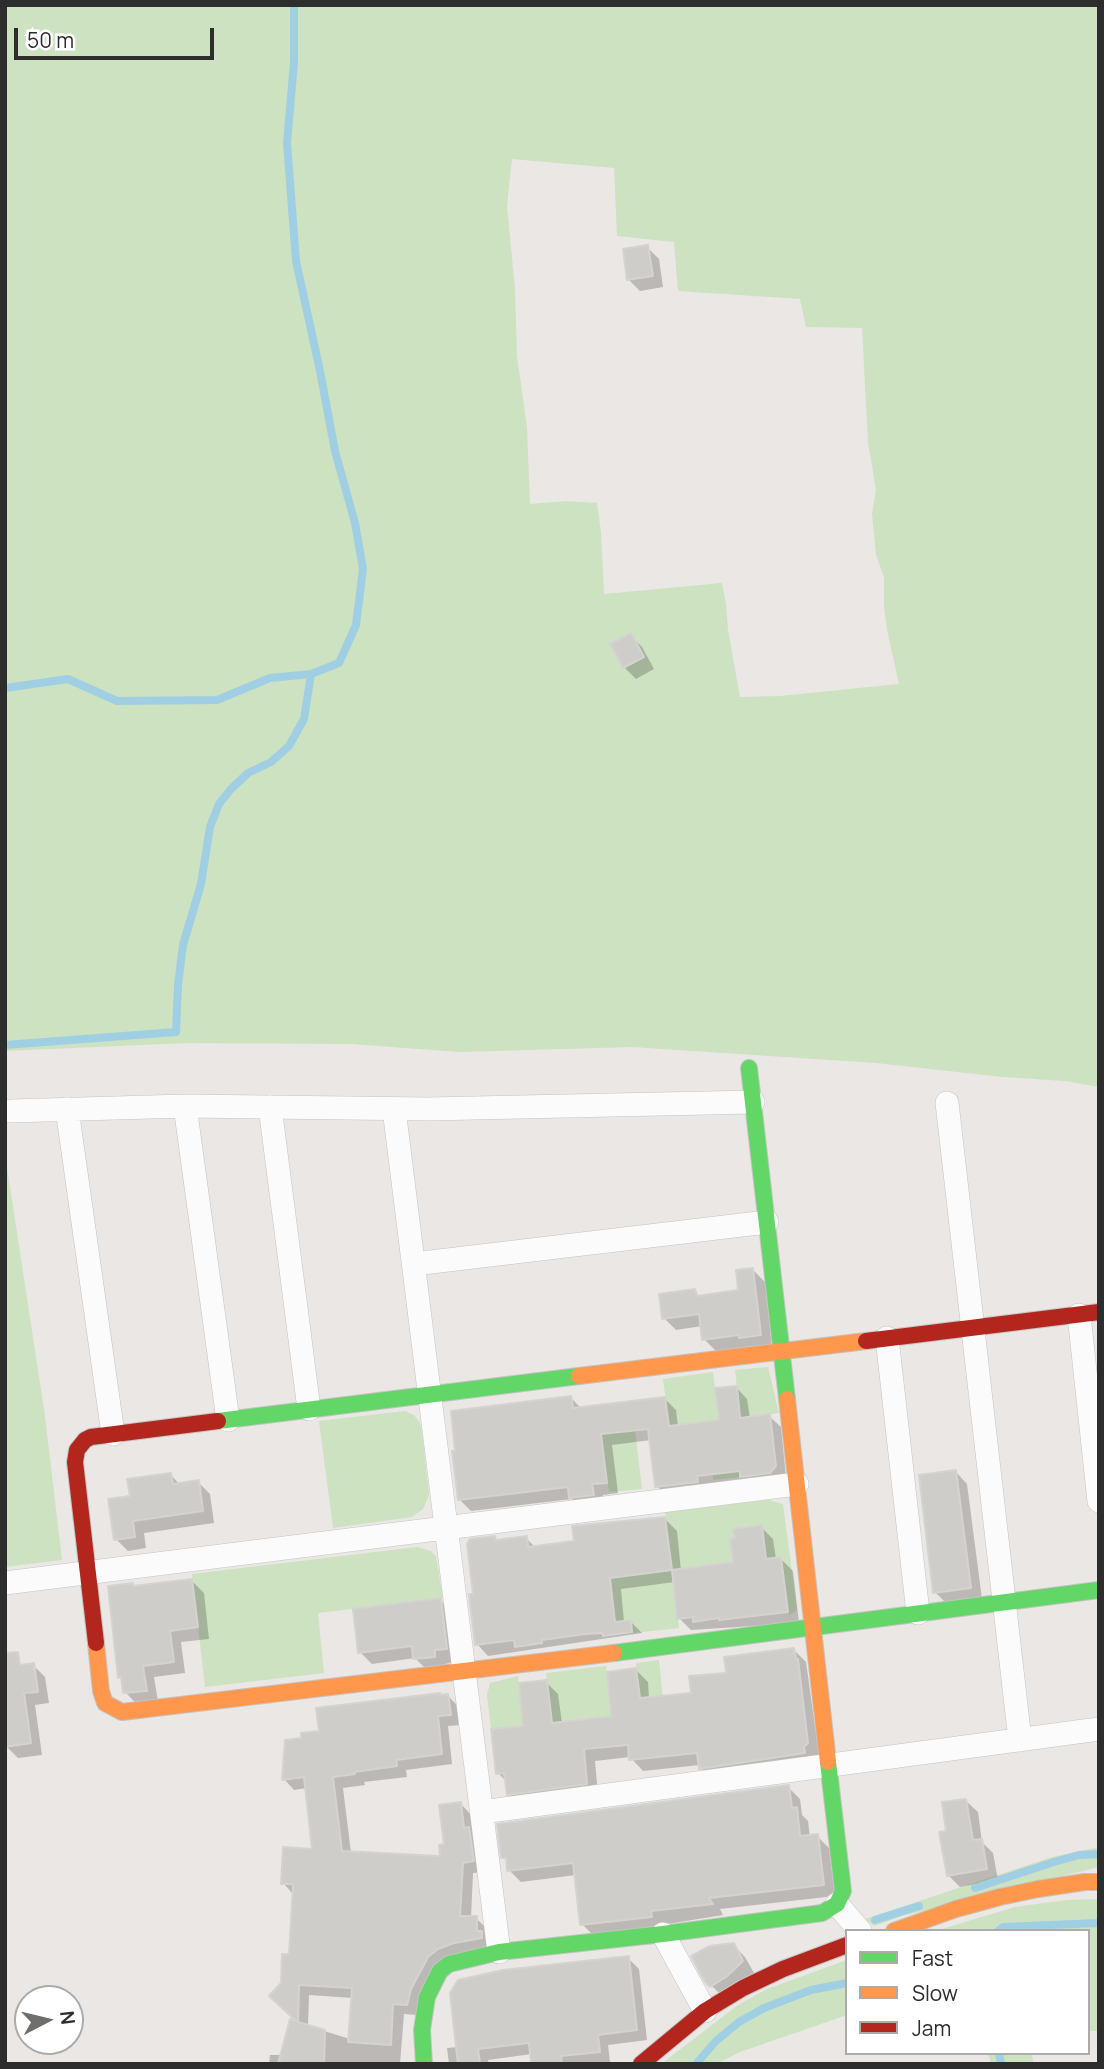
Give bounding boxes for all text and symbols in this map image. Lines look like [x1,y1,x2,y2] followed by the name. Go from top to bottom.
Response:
[18,14,217,58] scale bar
[27,26,74,54] text: 50 m
[845,1929,1090,2055] legend
[912,1944,953,1972] text: Fast
[912,1979,958,2007] text: Slow
[14,1985,84,2055] north arrow
[54,2009,82,2026] text: N
[912,2014,951,2042] text: Jam

